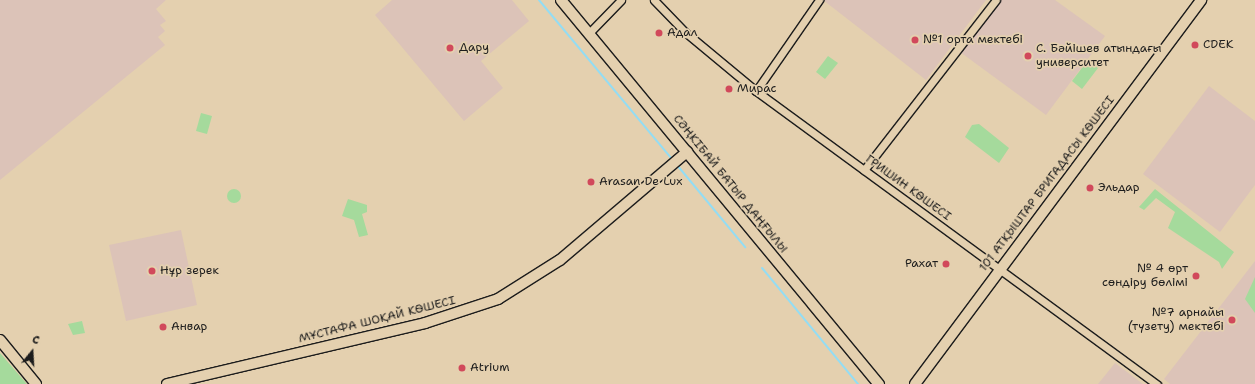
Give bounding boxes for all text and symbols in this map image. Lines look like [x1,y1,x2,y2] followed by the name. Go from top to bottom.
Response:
[667,26,697,40] place label: Адал
[654,28,664,38] marker: Адал
[923,33,1023,47] place label: №1 орта мектебі
[910,35,920,45] marker: №1 орта мектебі
[1203,38,1233,52] place label: CDEK
[1190,40,1200,50] marker: CDEK
[459,41,489,55] place label: Дару
[444,42,456,54] marker: Дару
[1036,42,1161,70] place label: С. Бәйішев атындағы университет
[1023,51,1033,61] marker: С. Бәйішев атындағы университет
[737,82,777,96] place label: Мирас
[724,84,734,94] marker: Мирас
[976,94,1118,274] street label: 101 АТҚЫШТАР БРИГАДАСЫ КӨШЕСІ
[670,112,790,256] street label: СӘҢКІБАЙ БАТЫР ДАҢҒЫЛЫ
[862,152,954,224] street label: ГРИШИН КӨШЕСІ
[599,175,683,189] place label: Arasan De Lux
[586,177,596,187] marker: Arasan De Lux
[1098,181,1140,195] place label: Эльдар
[1085,183,1095,193] marker: Эльдар
[905,257,938,271] place label: Рахат
[941,259,951,269] marker: Рахат
[1102,262,1188,290] place label: № 4 өрт сөндіру бөлімі
[160,264,219,278] place label: Нұр зерек
[147,266,157,276] marker: Нұр зерек
[1191,271,1201,281] marker: № 4 өрт сөндіру бөлімі
[297,294,457,346] street label: МҰСТАФА ШОҚАЙ КӨШЕСІ
[1128,306,1224,334] place label: №7 арнайы (түзету) мектебі
[1227,315,1237,325] marker: №7 арнайы (түзету) мектебі
[171,320,207,334] place label: Анвар
[158,322,168,332] marker: Анвар
[12,332,52,372] north arrow
[30,332,41,348] text: С
[470,361,510,375] place label: Atrium
[457,363,467,373] marker: Atrium

